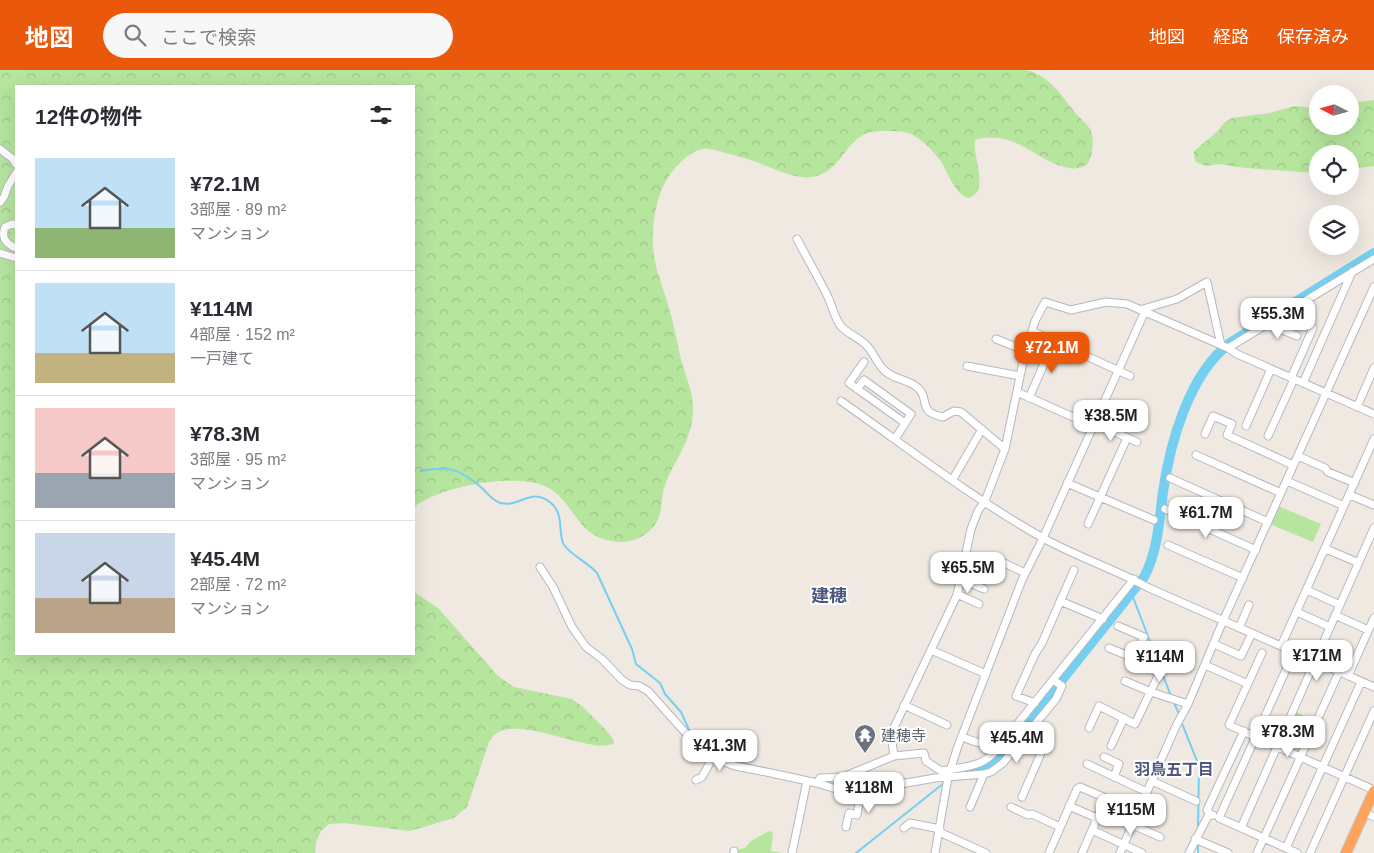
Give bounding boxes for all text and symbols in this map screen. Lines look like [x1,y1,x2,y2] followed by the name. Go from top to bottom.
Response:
[103,13,453,58] search box
[121,21,149,49] icon: search
[25,24,73,51] text: 地図
[161,27,256,48] text: ここで検索
[1149,27,1185,47] text: 地図
[1213,27,1249,47] text: 経路
[1277,27,1349,47] text: 保存済み
[1309,85,1359,135] north arrow
[1309,85,1359,255] map controls
[367,101,395,129] icon: filters
[35,105,142,128] text: 12件の物件
[1309,145,1359,195] button: locate
[190,172,260,195] text: ¥72.1M
[75,178,135,238] icon: home
[190,201,286,218] text: 3部屋 · 89 m²
[1309,205,1359,255] button: layers
[190,225,270,242] text: マンション
[190,297,253,320] text: ¥114M
[1237,298,1319,340] pin: ¥55.3M
[75,303,135,363] icon: home
[1251,305,1305,322] text: ¥55.3M
[190,326,295,343] text: 4部屋 · 152 m²
[1011,332,1093,374] pin: ¥72.1M
[1025,339,1079,356] text: ¥72.1M
[190,350,254,367] text: 一戸建て
[1070,400,1152,442] pin: ¥38.5M
[1084,407,1138,424] text: ¥38.5M
[190,422,260,445] text: ¥78.3M
[75,428,135,488] icon: home
[190,451,286,468] text: 3部屋 · 95 m²
[190,475,270,492] text: マンション
[1165,496,1247,539] pin: ¥61.7M
[1179,504,1233,521] text: ¥61.7M
[190,547,260,570] text: ¥45.4M
[927,552,1009,594] pin: ¥65.5M
[75,553,135,613] icon: home
[941,559,995,576] text: ¥65.5M
[190,576,286,593] text: 2部屋 · 72 m²
[811,586,847,606] district label: 建穂
[190,600,270,617] text: マンション
[1125,640,1195,683] pin: ¥114M
[1282,640,1352,682] pin: ¥171M
[1293,647,1341,664] text: ¥171M
[1136,648,1184,665] text: ¥114M
[1247,716,1329,758] pin: ¥78.3M
[976,722,1058,764] pin: ¥45.4M
[853,723,877,754] temple icon: 建穂寺
[1261,723,1315,740] text: ¥78.3M
[881,727,926,744] place label: 建穂寺
[990,729,1044,746] text: ¥45.4M
[679,730,761,772] pin: ¥41.3M
[693,737,747,754] text: ¥41.3M
[1134,760,1214,778] district label: 羽鳥五丁目
[834,772,904,814] pin: ¥118M
[845,779,893,796] text: ¥118M
[1096,794,1166,836] pin: ¥115M
[1107,801,1155,818] text: ¥115M

